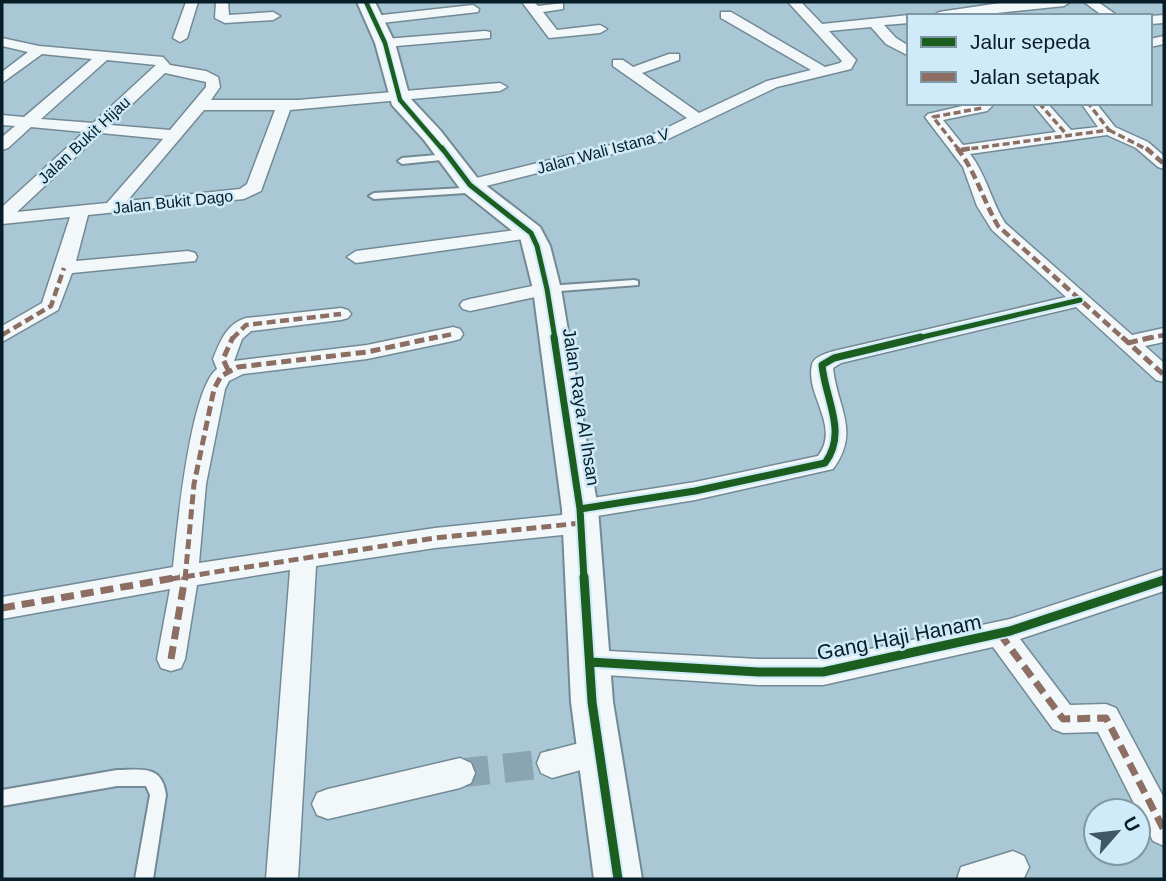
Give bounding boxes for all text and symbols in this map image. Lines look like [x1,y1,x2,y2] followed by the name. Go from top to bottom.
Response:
[907,14,1152,105] legend
[970,30,1091,53] text: Jalur sepeda
[970,65,1100,88] text: Jalan setapak
[35,93,133,187] street label: Jalan Bukit Hijau
[535,125,671,177] street label: Jalan Wali Istana V
[112,187,234,217] street label: Jalan Bukit Dago
[559,327,603,487] street label: Jalan Raya Al Ihsan
[815,610,983,664] street label: Gang Haji Hanam
[1082,797,1152,867] north arrow
[1119,813,1144,835] text: U

